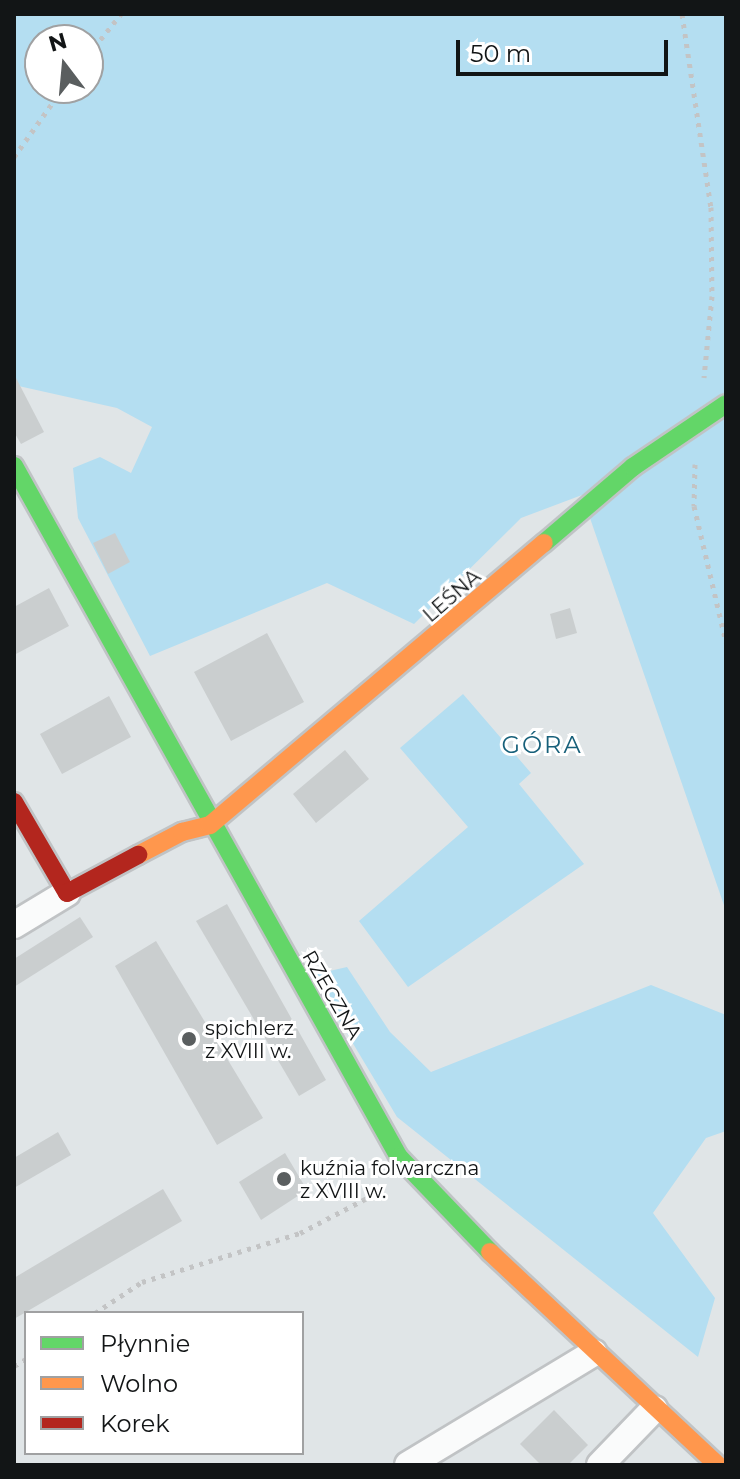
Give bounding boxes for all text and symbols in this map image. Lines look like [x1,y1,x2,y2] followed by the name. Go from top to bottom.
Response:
[24,24,104,104] north arrow
[460,24,672,74] scale bar
[46,27,70,58] text: N
[470,39,531,68] text: 50 m
[418,565,486,627] street label: LEŚNA
[501,731,583,759] district label: GÓRA
[297,946,367,1044] street label: RZECZNA
[205,1016,294,1063] place label: spichlerz z XVIII w.
[180,1030,198,1048] marker: spichlerz z XVIII w.
[300,1156,479,1203] place label: kuźnia folwarczna z XVIII w.
[275,1170,293,1188] marker: kuźnia folwarczna z XVIII w.
[24,1311,304,1455] legend
[100,1329,190,1358] text: Płynnie
[100,1369,178,1398] text: Wolno
[100,1409,170,1438] text: Korek

